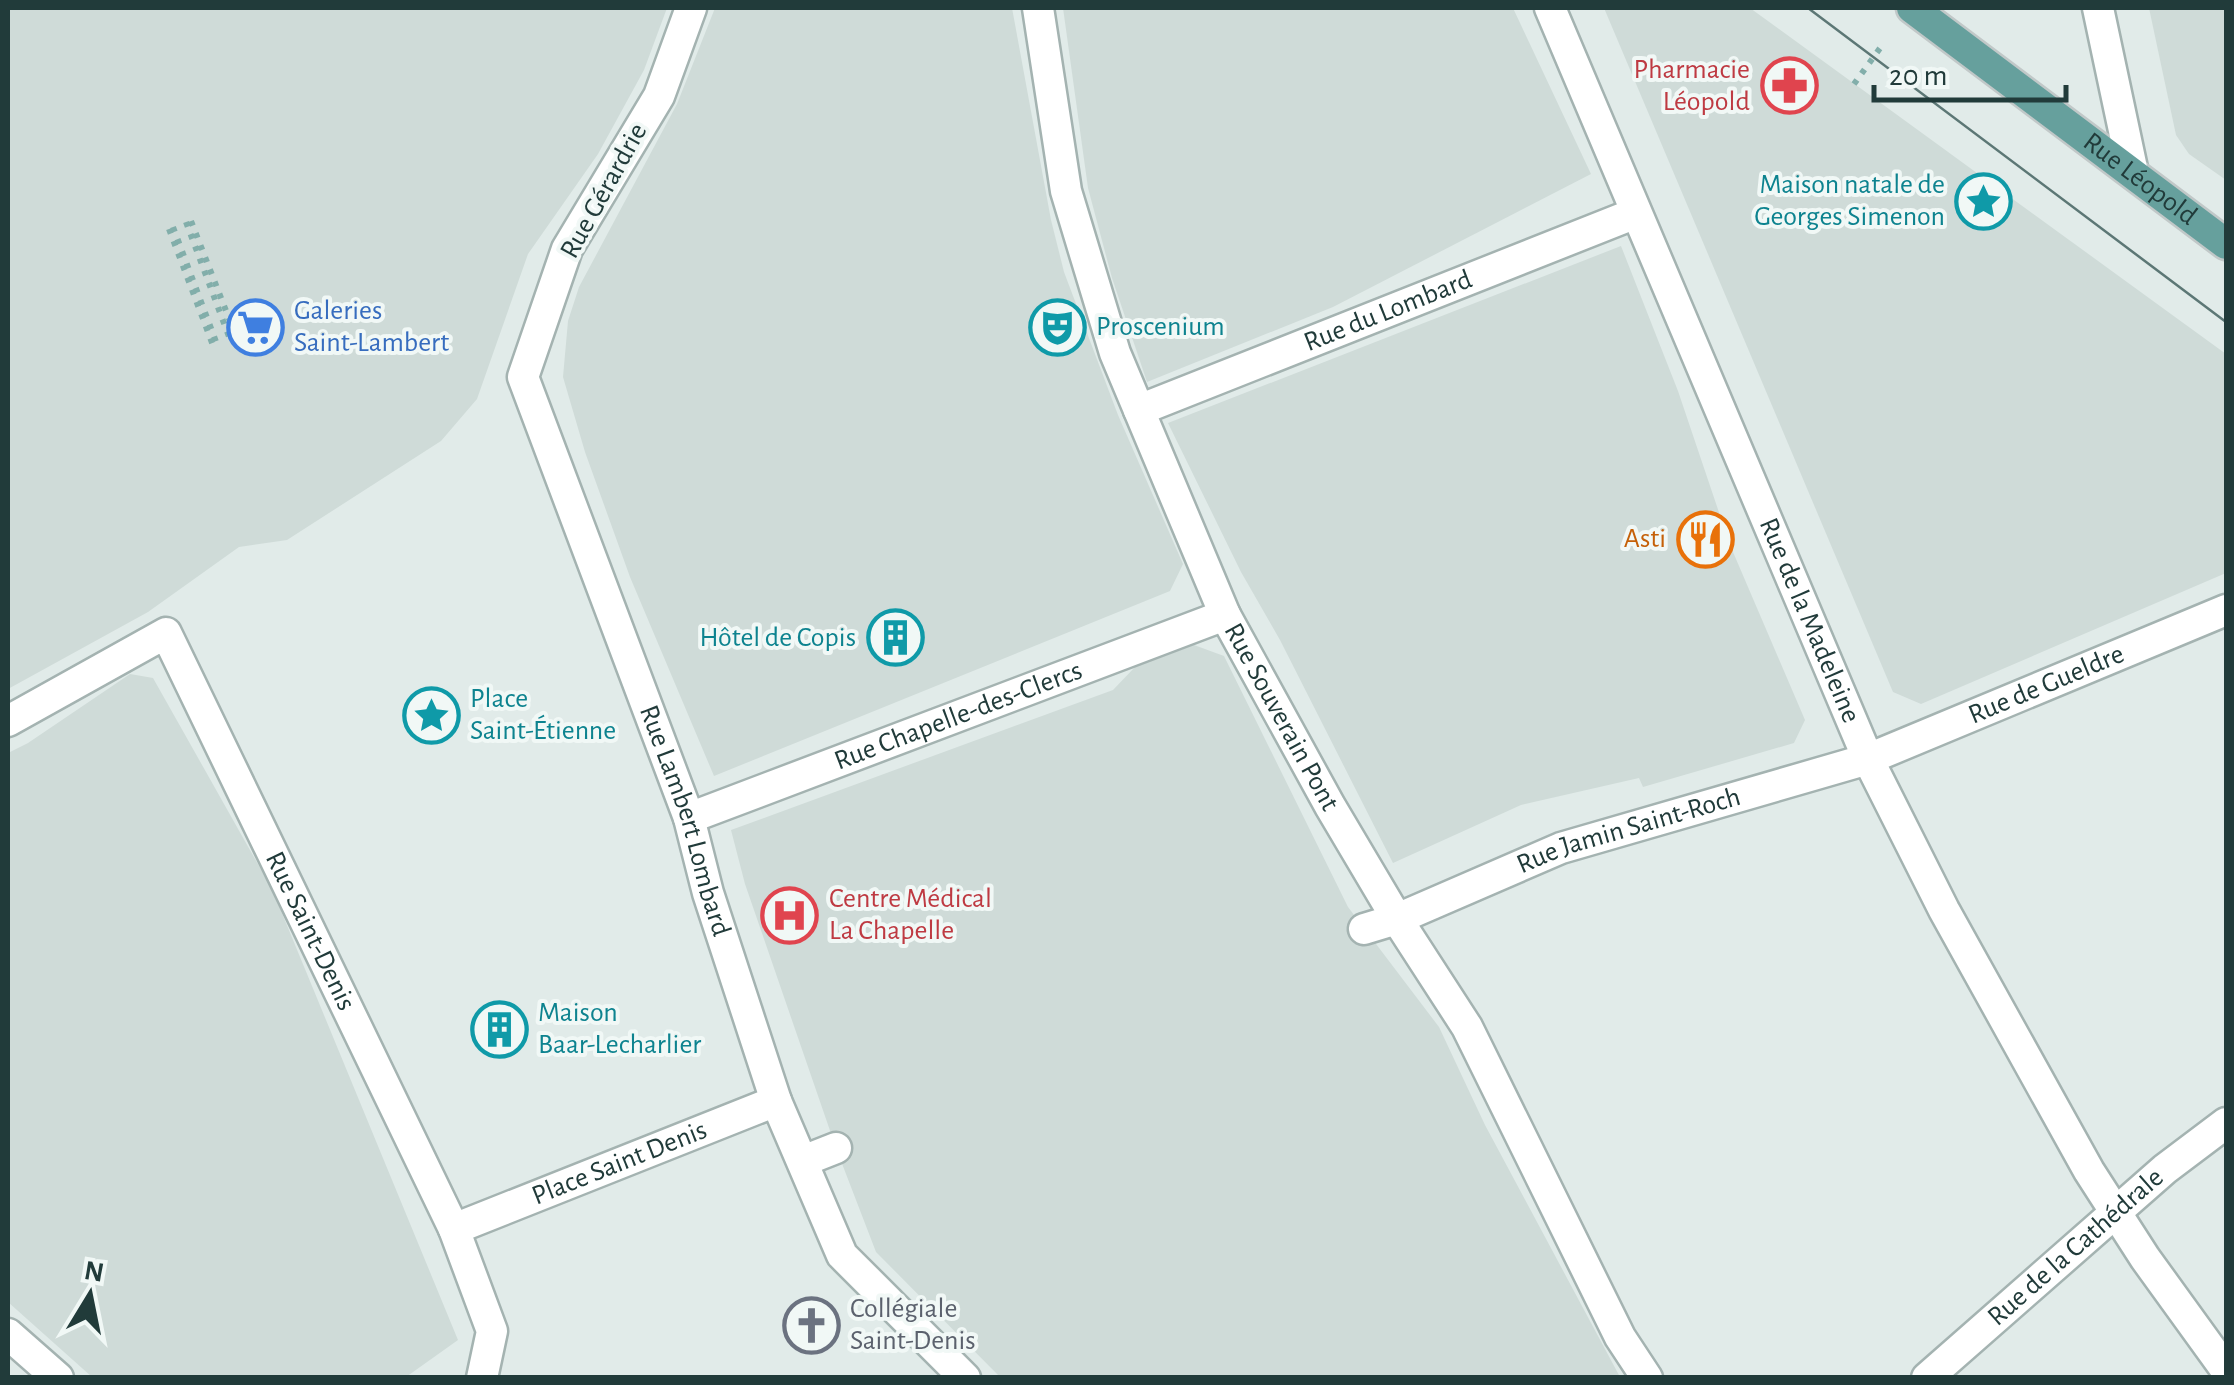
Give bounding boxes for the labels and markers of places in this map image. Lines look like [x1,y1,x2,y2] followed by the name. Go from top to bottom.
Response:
[1633,56,1750,116] place label: Pharmacie Léopold
[1759,56,1819,116] pharmacy icon: Pharmacie Léopold
[1754,171,1945,231] place label: Maison natale de Georges Simenon
[1954,171,2014,231] place icon: Maison natale de Georges Simenon
[225,297,285,357] supermarket icon: Galeries Saint-Lambert
[294,297,449,357] place label: Galeries Saint-Lambert
[1027,297,1087,357] theatre icon: Proscenium
[1096,313,1225,341] place label: Proscenium
[1675,509,1735,569] restaurant icon: Asti
[1624,525,1666,553] place label: Asti
[865,608,925,668] building icon: Hôtel de Copis
[700,624,856,652] place label: Hôtel de Copis
[401,685,461,745] place icon: Place Saint-Étienne
[470,685,616,745] place label: Place Saint-Étienne
[760,885,820,945] hospital icon: Centre Médical La Chapelle
[829,885,992,945] place label: Centre Médical La Chapelle
[469,999,529,1059] building icon: Maison Baar-Lecharlier
[538,999,701,1059] place label: Maison Baar-Lecharlier
[781,1295,841,1355] church icon: Collégiale Saint-Denis
[850,1295,976,1355] place label: Collégiale Saint-Denis

